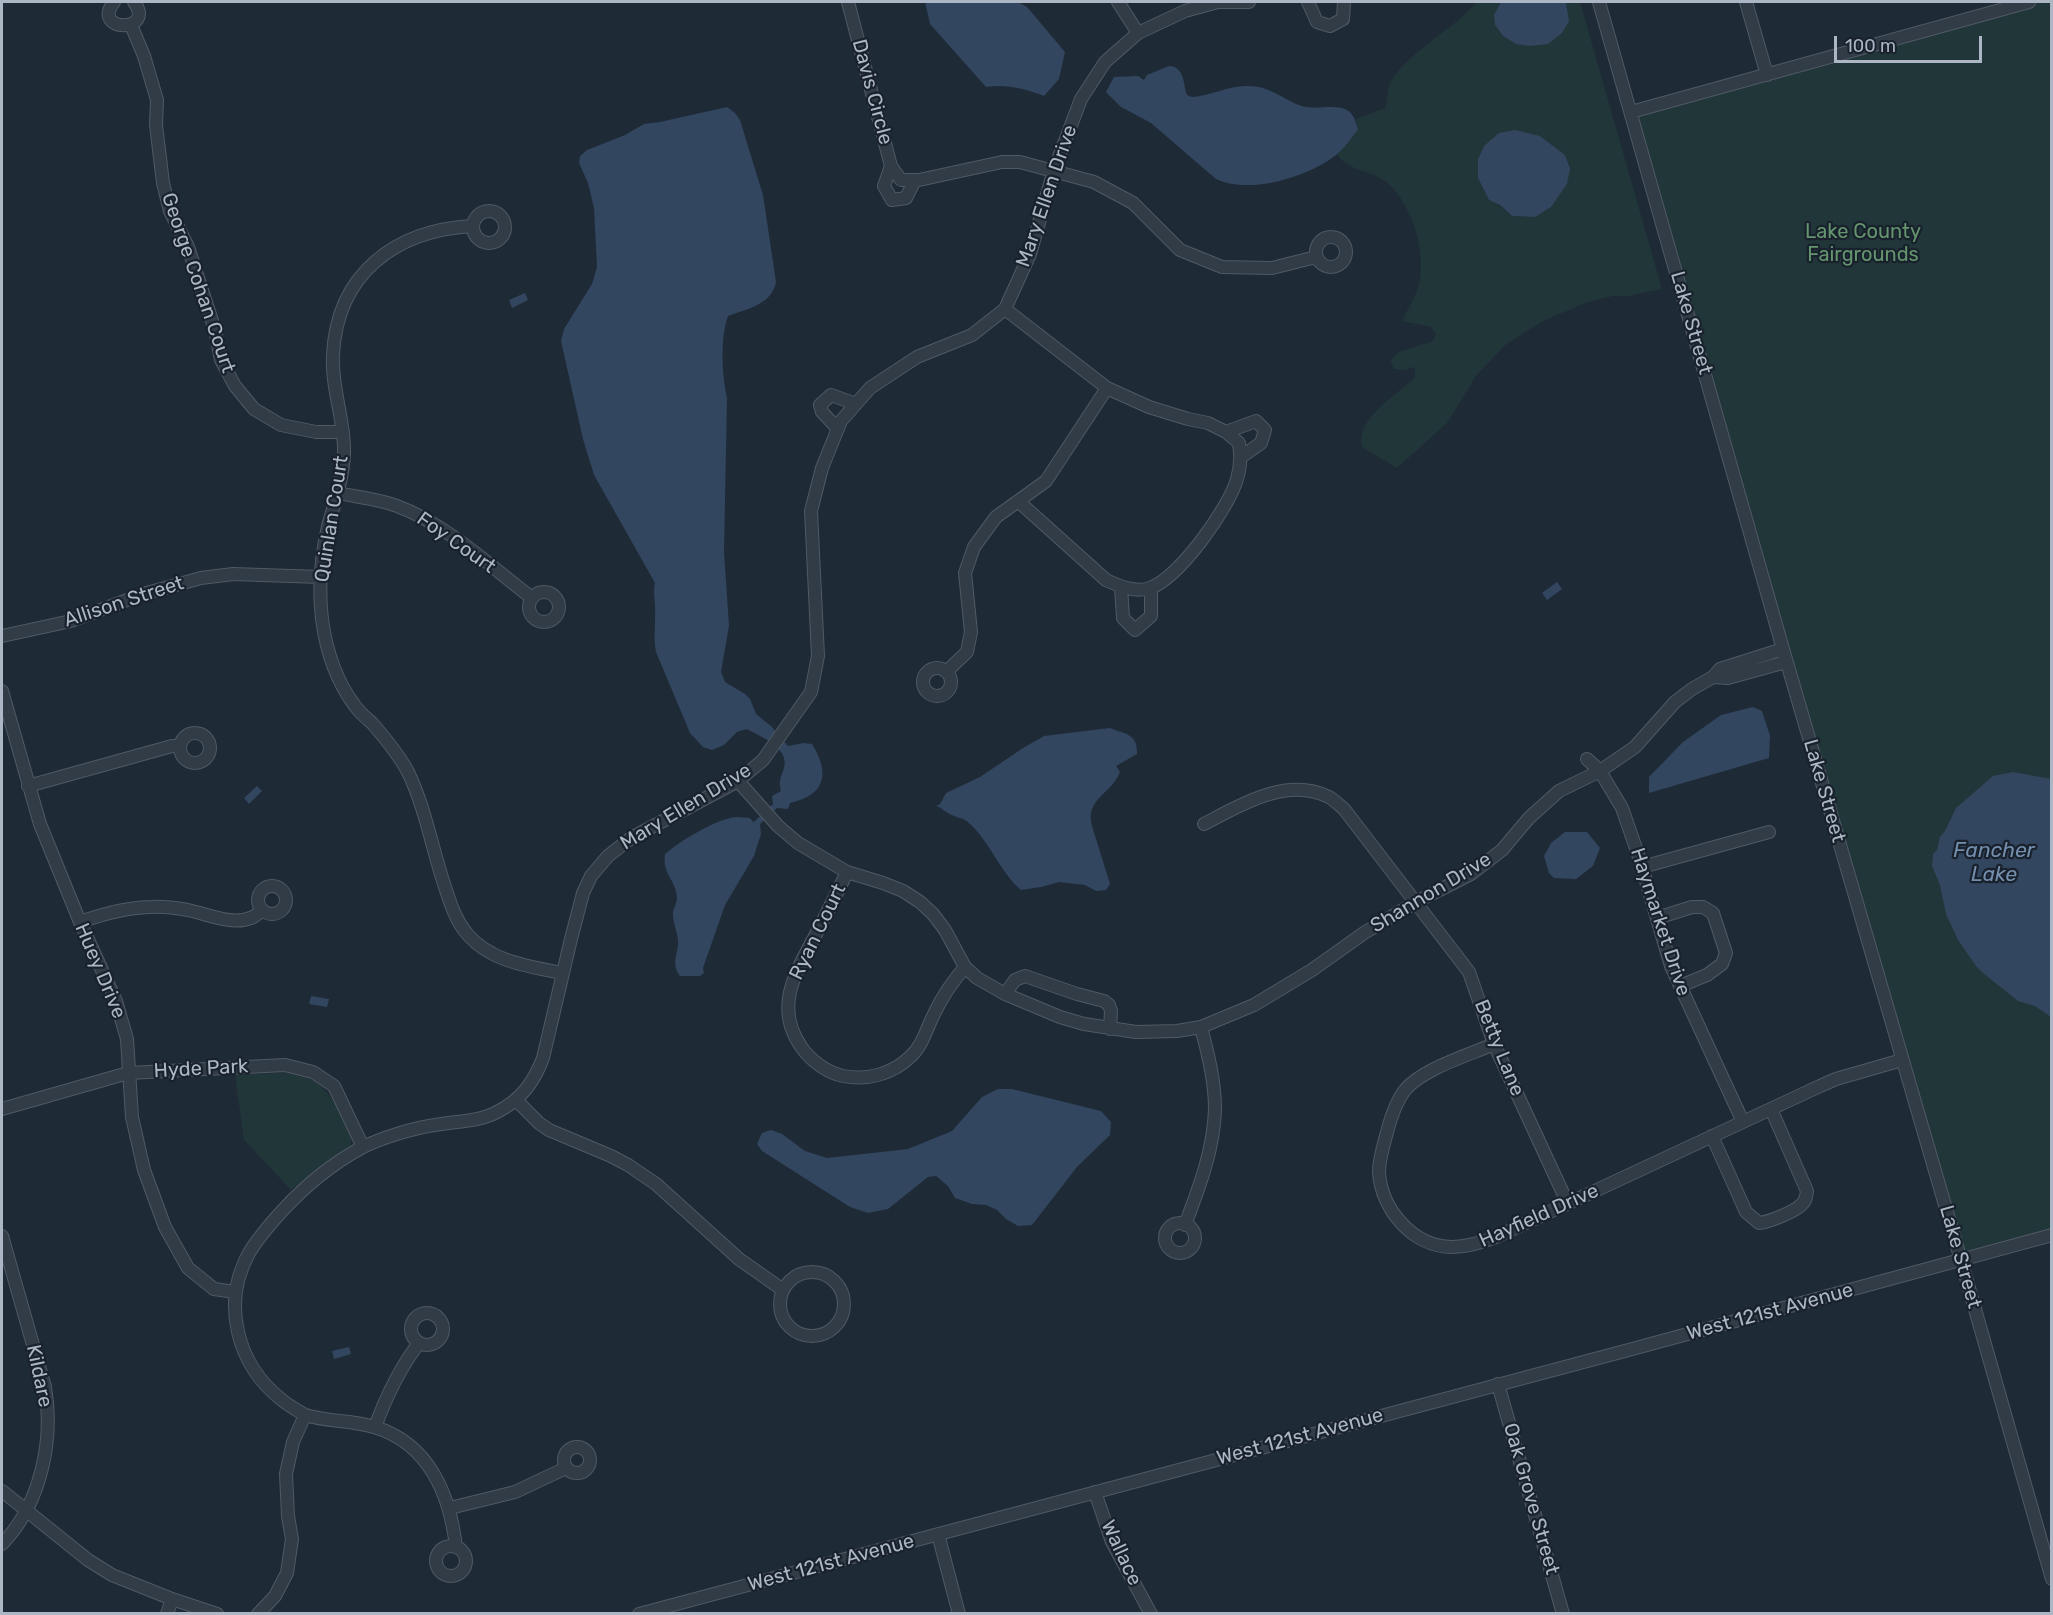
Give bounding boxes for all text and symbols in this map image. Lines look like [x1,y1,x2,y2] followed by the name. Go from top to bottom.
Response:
[1837,24,1986,62] scale bar
[1845,35,1896,57] text: 100 m
[846,37,898,147] street label: Davis Circle
[1011,122,1083,270] street label: Mary Ellen Drive
[156,190,240,376] street label: George Cohan Court
[1805,220,1921,267] park label: Lake County Fairgrounds
[1665,269,1717,377] street label: Lake Street
[310,454,354,584] street label: Quinlan Court
[412,507,500,579] street label: Foy Court
[61,571,187,633] street label: Allison Street
[1798,737,1850,845] street label: Lake Street
[616,758,756,856] street label: Mary Ellen Drive
[1953,838,2035,888] water label: Fancher Lake
[1625,845,1695,999] street label: Haymarket Drive
[1366,848,1496,938] street label: Shannon Drive
[784,880,852,984] street label: Ryan Court
[69,920,131,1022] street label: Huey Drive
[1469,996,1529,1100] street label: Betty Lane
[153,1055,249,1083] street label: Hyde Park
[1476,1179,1602,1253] street label: Hayfield Drive
[1934,1203,1986,1311] street label: Lake Street
[1684,1278,1856,1346] street label: West 121st Avenue
[21,1343,57,1409] street label: Kildare
[1214,1403,1386,1471] street label: West 121st Avenue
[1498,1420,1564,1578] street label: Oak Grove Street
[1095,1516,1147,1590] street label: Wallace
[745,1529,917,1597] street label: West 121st Avenue

